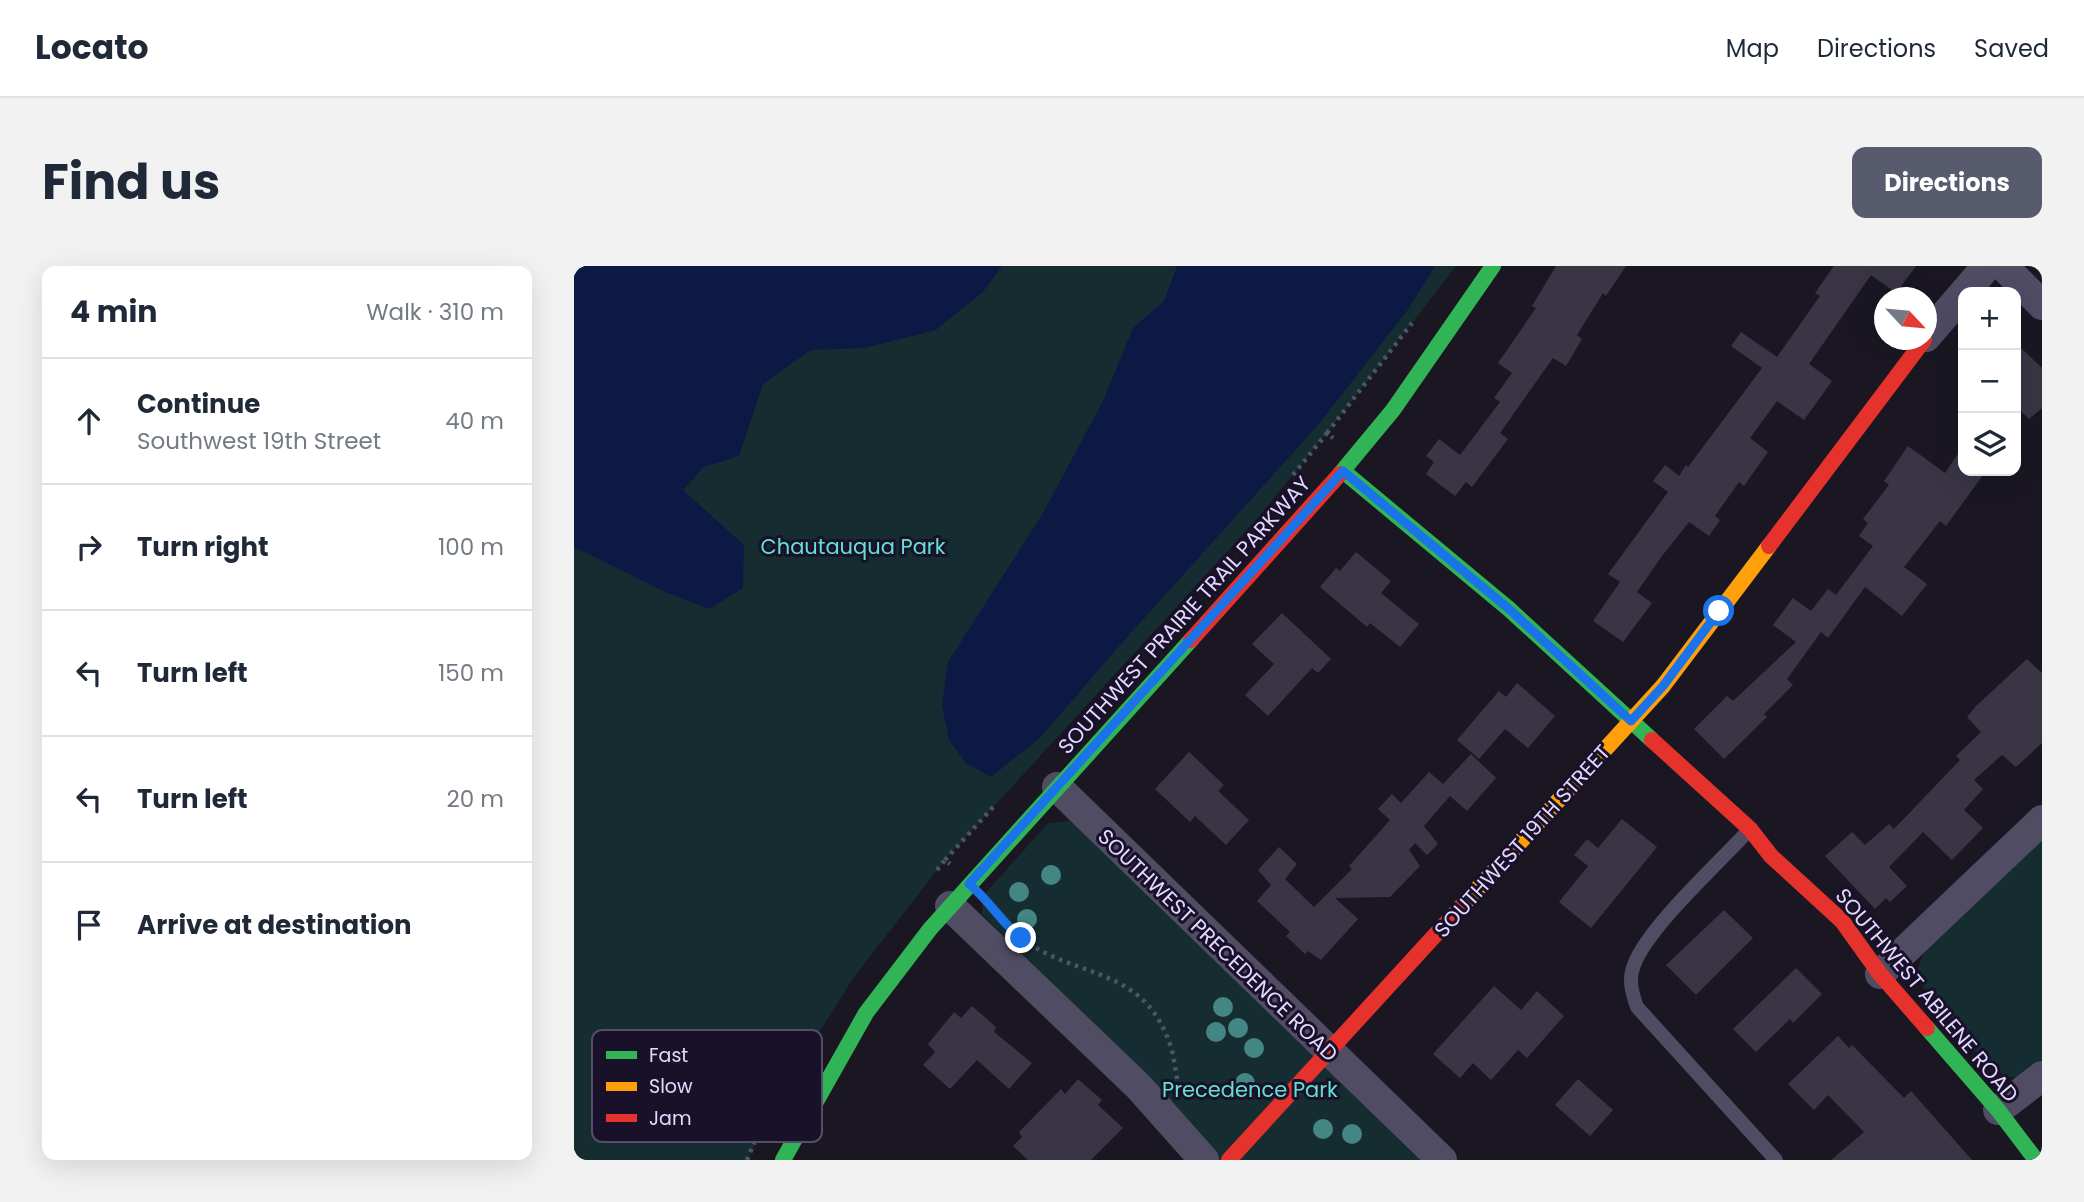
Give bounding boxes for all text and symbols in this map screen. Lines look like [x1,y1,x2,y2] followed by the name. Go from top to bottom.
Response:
[35,24,149,71] text: Locato
[1726,32,1779,65] text: Map
[1817,32,1936,65] text: Directions
[1974,32,2049,65] text: Saved
[1852,147,2042,218] button: Directions
[42,148,220,216] text: Find us
[1874,287,1937,350] north arrow
[1958,287,2021,476] map controls
[1958,287,2021,350] button: +
[70,290,158,333] text: 4 min
[366,296,504,328] text: Walk · 310 m
[1958,350,2021,413] button: −
[137,386,260,422] text: Continue
[70,402,108,440] icon: ahead
[445,405,504,437] text: 40 m
[1958,413,2021,476] button: layers
[137,425,381,457] text: Southwest 19th Street
[1051,470,1317,760] street label: SOUTHWEST PRAIRIE TRAIL PARKWAY
[70,528,108,566] icon: right
[137,529,269,565] text: Turn right
[438,531,504,563] text: 100 m
[760,532,946,561] park label: Chautauqua Park
[1703,595,1734,626] route start
[70,654,108,692] icon: left
[137,655,248,691] text: Turn left
[438,657,504,689] text: 150 m
[1427,738,1617,944] street label: SOUTHWEST 19TH STREET
[70,780,108,818] icon: left
[137,781,248,817] text: Turn left
[446,783,504,815] text: 20 m
[1092,822,1344,1068] street label: SOUTHWEST PRECEDENCE ROAD
[1829,882,2025,1108] street label: SOUTHWEST ABILENE ROAD
[70,906,108,944] icon: arrive
[137,907,412,943] text: Arrive at destination
[1005,922,1036,953] route end
[592,1030,822,1142] legend
[649,1042,688,1069] text: Fast
[649,1073,693,1100] text: Slow
[1162,1075,1338,1104] park label: Precedence Park
[649,1105,691,1132] text: Jam

